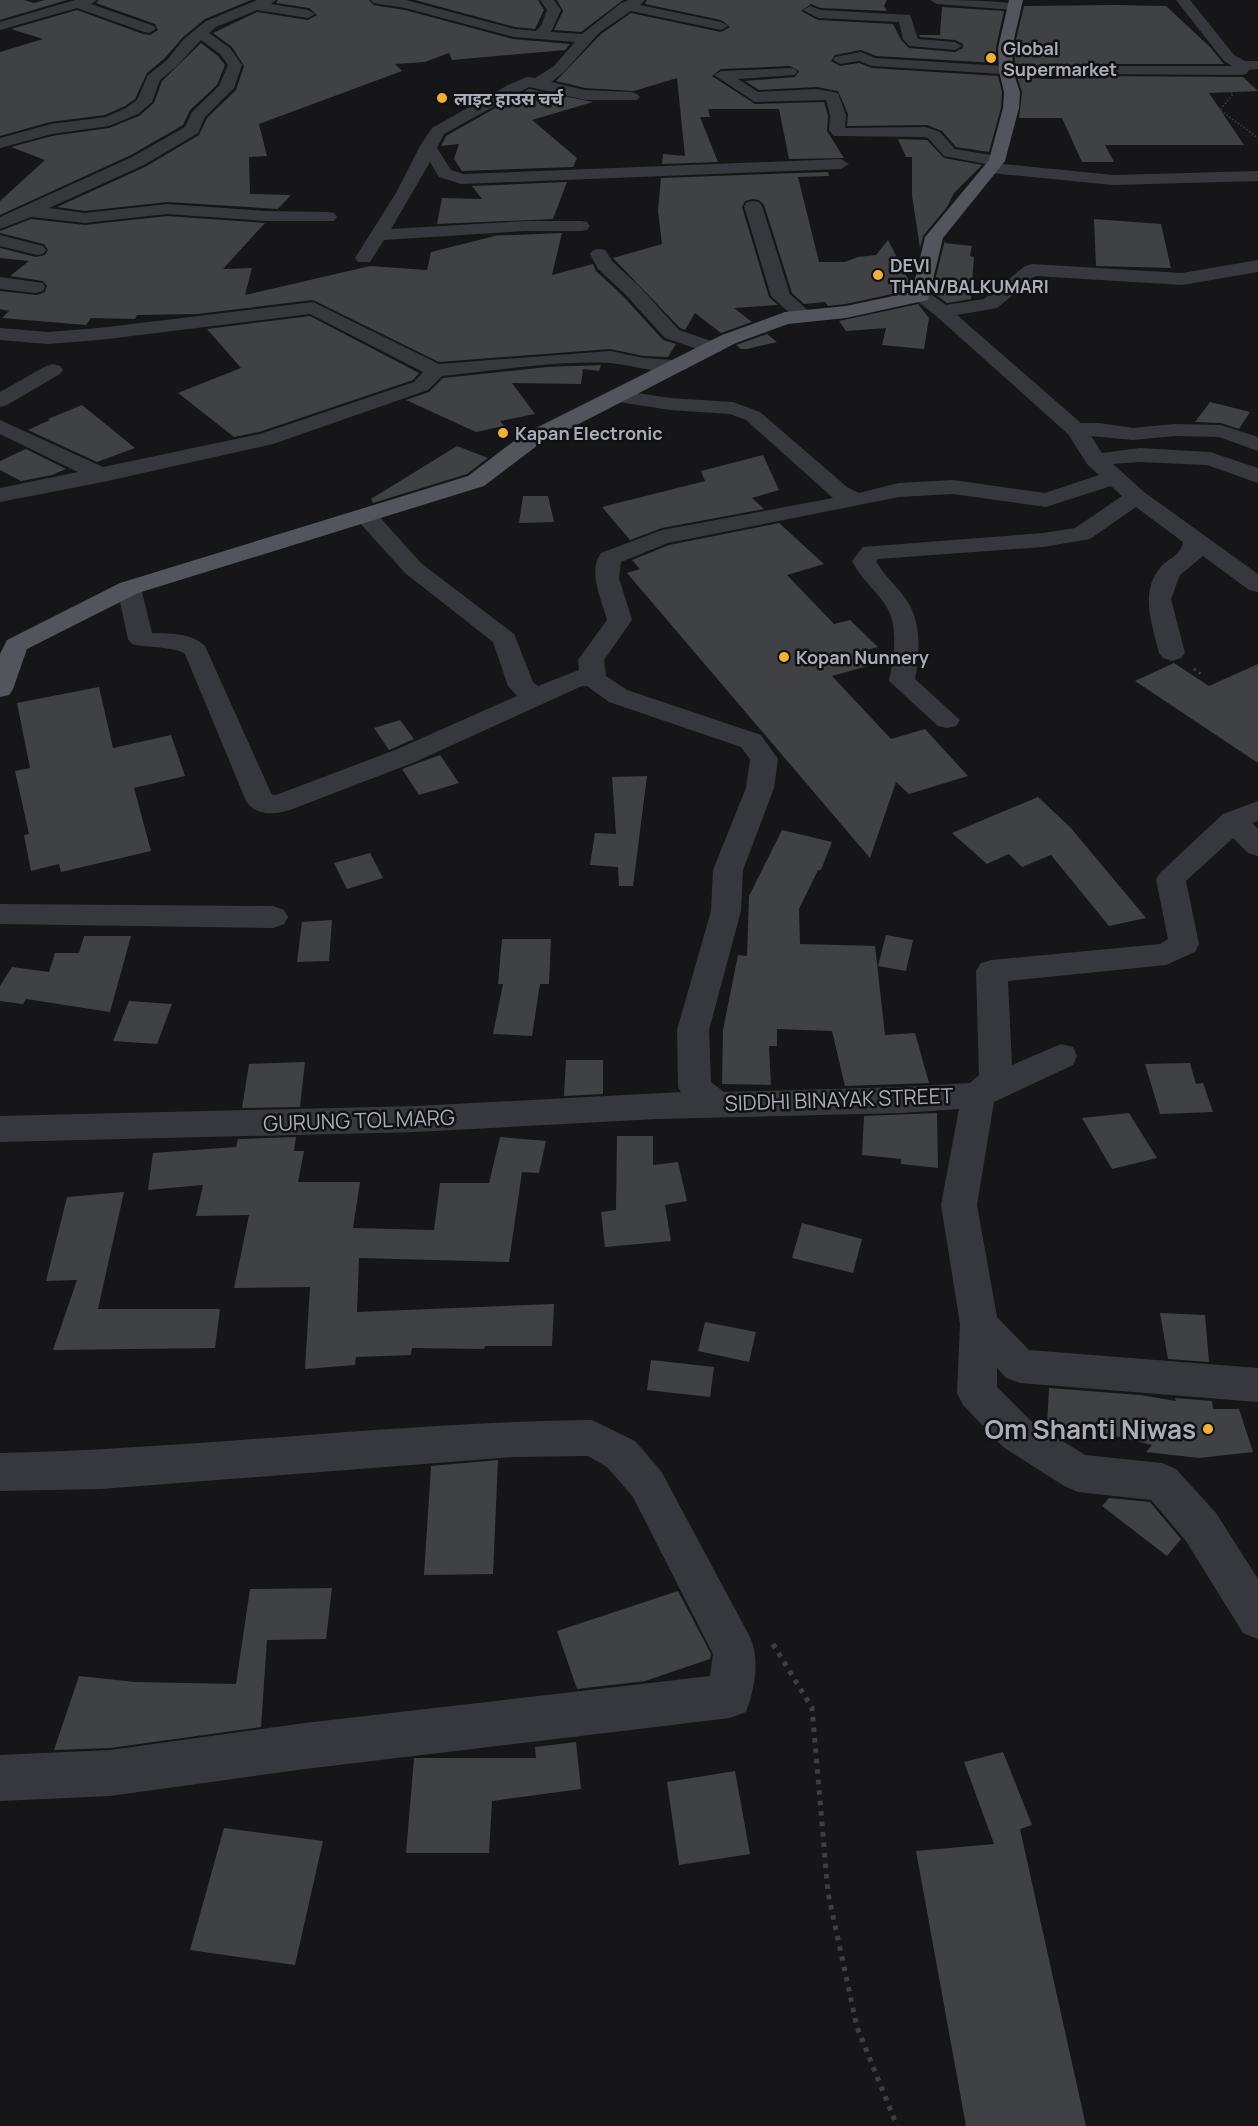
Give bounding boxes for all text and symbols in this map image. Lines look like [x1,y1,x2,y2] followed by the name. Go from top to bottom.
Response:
[1003,36,1117,81] place label: Global Supermarket
[984,51,998,65] marker: Global Supermarket
[454,86,564,110] place label: लाइट हाउस चर्च
[435,91,449,105] marker: लाइट हाउस चर्च
[890,253,1049,298] place label: DEVI THAN/BALKUMARI
[871,268,885,282] marker: DEVI THAN/BALKUMARI
[515,421,663,445] place label: Kapan Electronic
[496,426,510,440] marker: Kapan Electronic
[796,645,929,669] place label: Kopan Nunnery
[777,650,791,664] marker: Kopan Nunnery
[724,1081,954,1117] street label: SIDDHI BINAYAK STREET
[263,1103,455,1137] street label: GURUNG TOL MARG
[984,1411,1196,1447] place label: Om Shanti Niwas
[1201,1422,1215,1436] marker: Om Shanti Niwas

